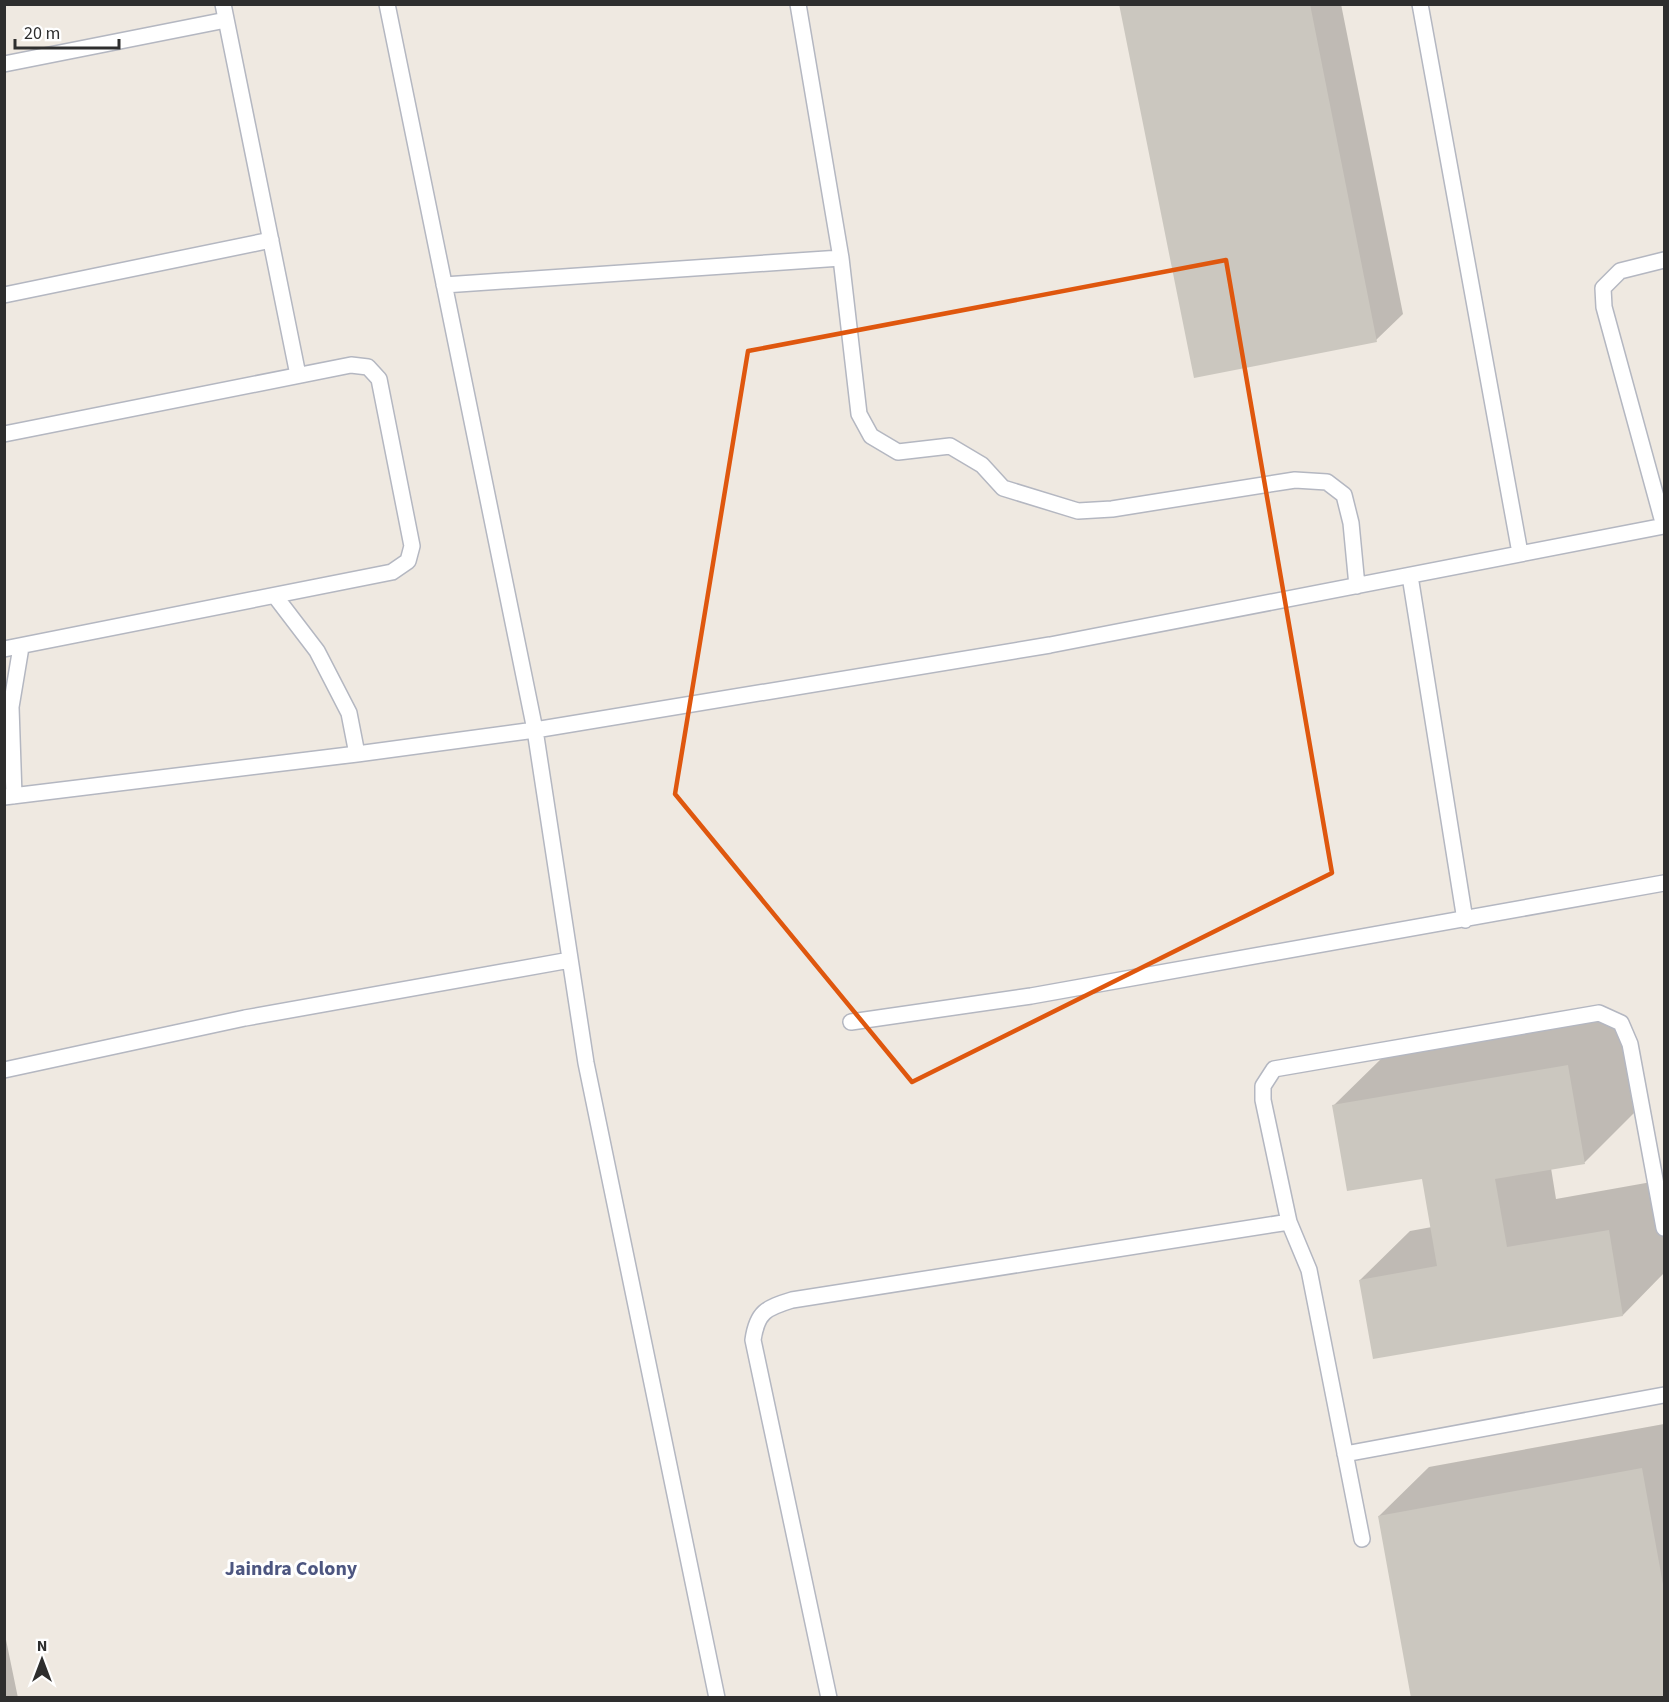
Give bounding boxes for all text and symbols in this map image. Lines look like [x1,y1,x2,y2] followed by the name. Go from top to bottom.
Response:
[15,12,118,50] scale bar
[24,21,60,46] text: 20 m
[225,1555,358,1583] district label: Jaindra Colony
[12,1630,72,1690] north arrow
[37,1635,47,1657] text: N

